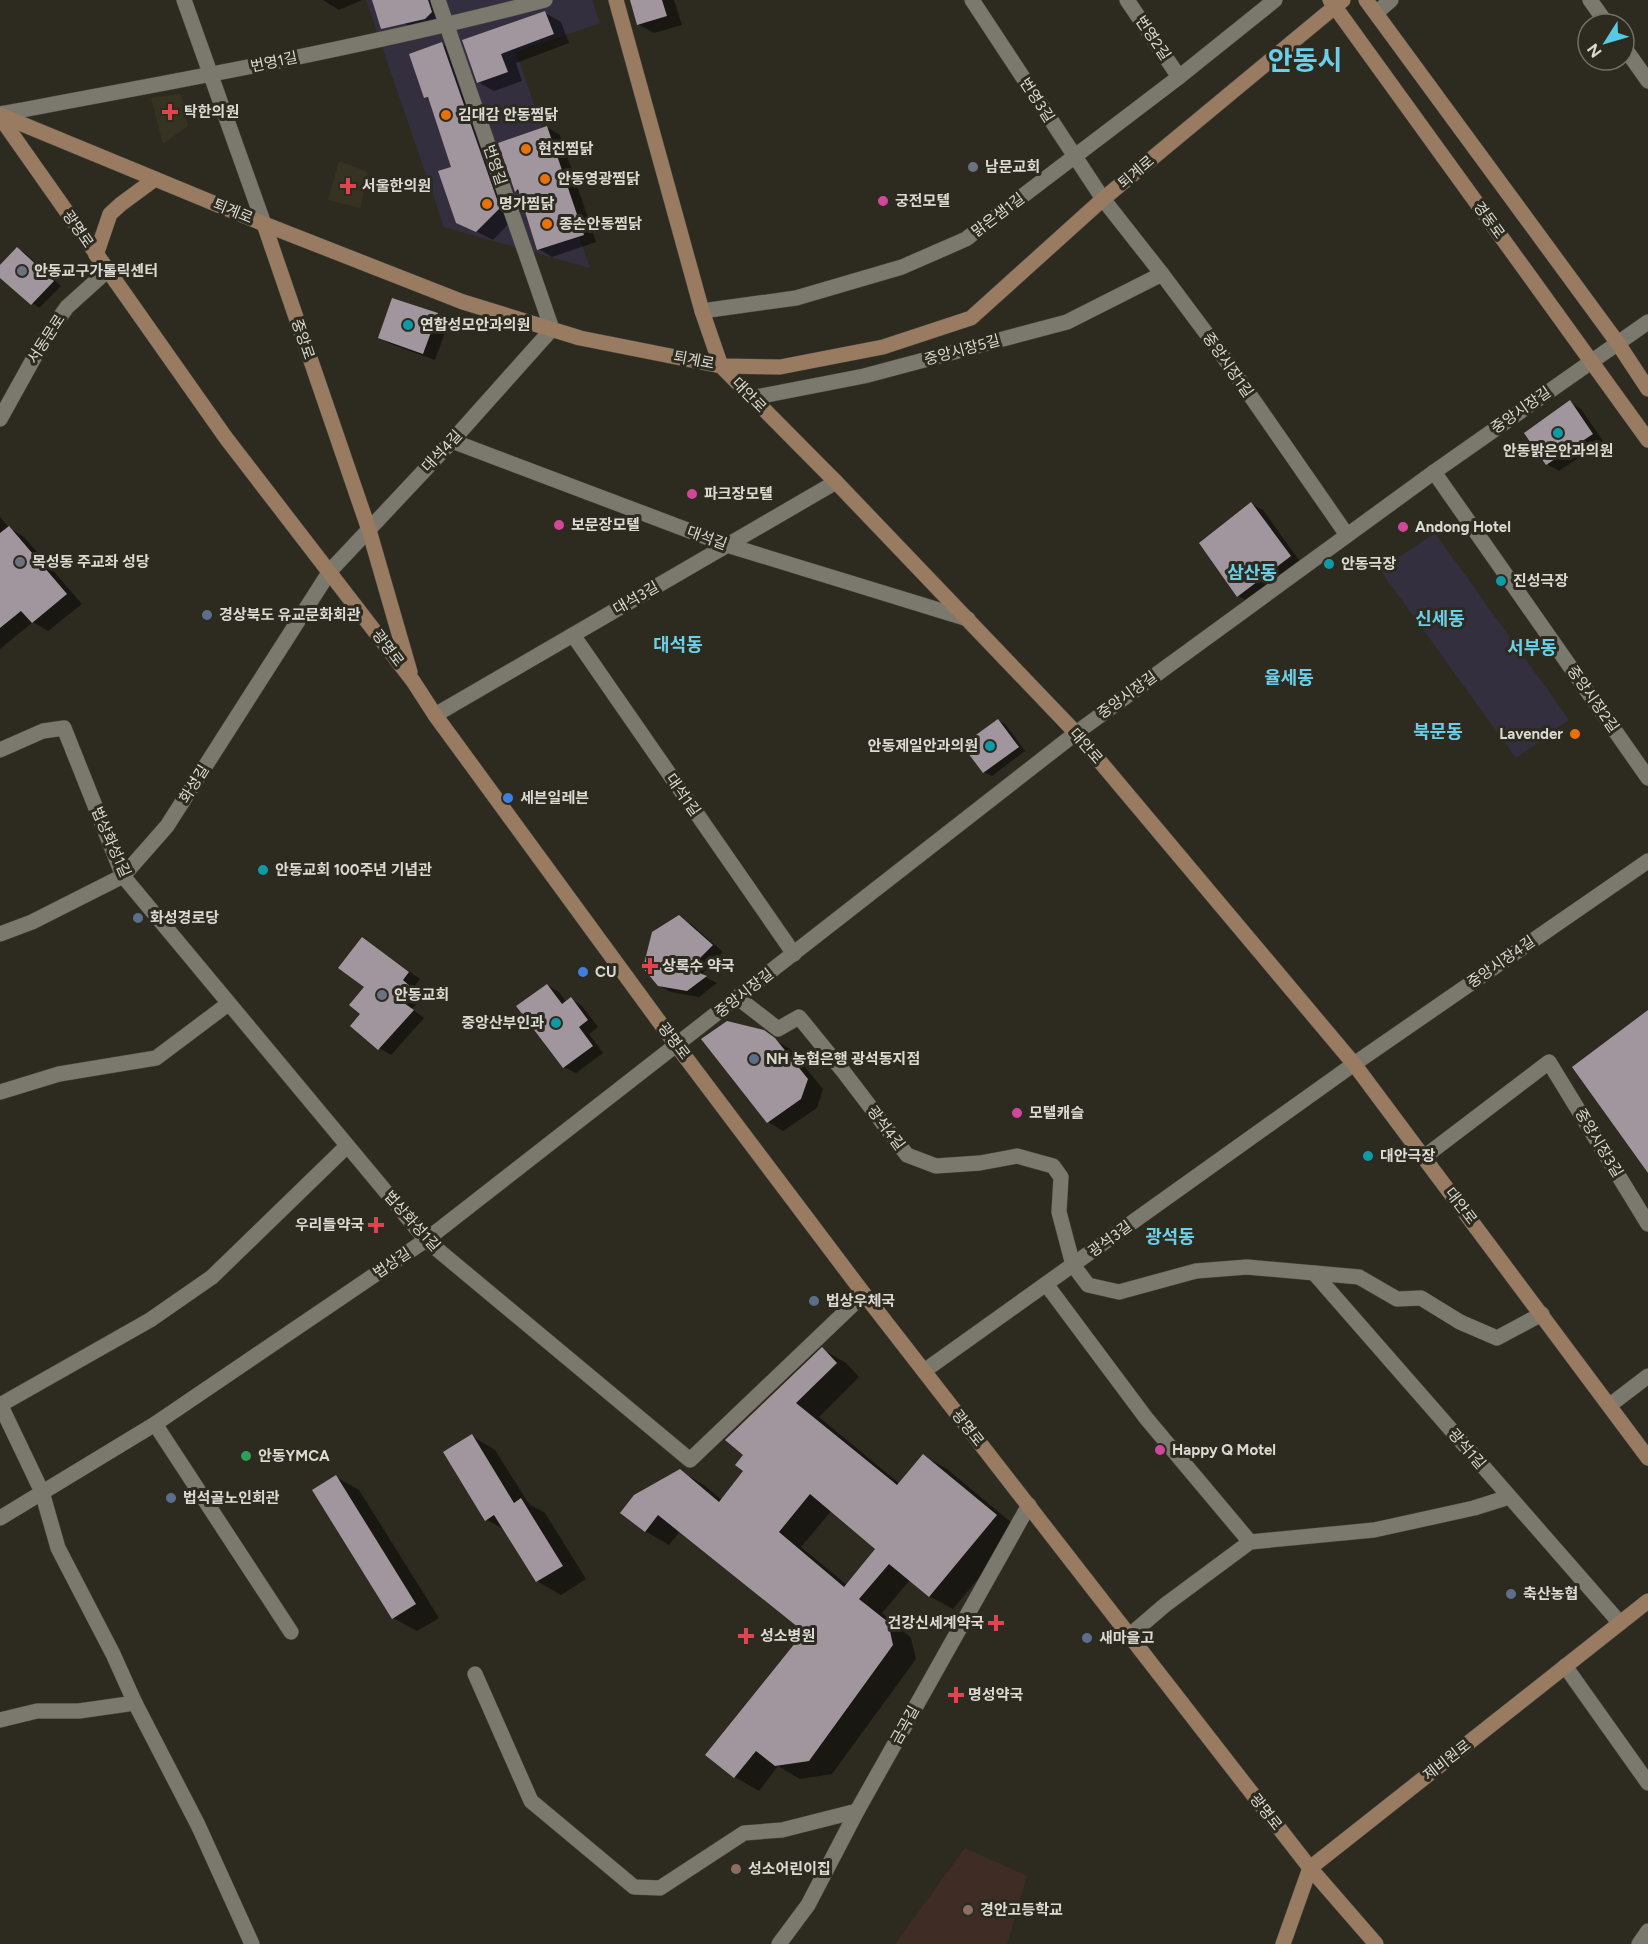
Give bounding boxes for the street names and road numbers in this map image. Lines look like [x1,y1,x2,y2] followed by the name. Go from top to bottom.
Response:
[1132,12,1174,64] street label: 번영2길
[249,48,299,76] street label: 번영1길
[1016,74,1058,126] street label: 번영3길
[480,142,510,188] street label: 번영길
[1114,152,1158,192] street label: 퇴계로
[968,189,1028,241] street label: 맑은샘1길
[210,195,256,227] street label: 퇴계로
[1470,198,1508,242] street label: 경동로
[59,207,97,251] street label: 광명로
[23,311,69,367] street label: 서동문로
[288,316,318,362] street label: 중앙로
[1199,329,1257,401] street label: 중앙시장1길
[922,331,1002,369] street label: 중앙시장5길
[672,347,716,373] street label: 퇴계로
[728,374,770,416] street label: 대안로
[1488,383,1554,437] street label: 중앙시장길
[418,426,466,476] street label: 대석4길
[684,522,730,554] street label: 대석길
[610,578,662,618] street label: 대석3길
[368,626,408,670] street label: 광명로
[1563,662,1623,736] street label: 중앙시장2길
[1094,667,1160,723] street label: 중앙시장길
[1066,724,1106,768] street label: 대안로
[175,762,213,806] street label: 화성길
[662,770,704,820] street label: 대석1길
[87,804,135,880] street label: 법상화성1길
[1464,932,1538,992] street label: 중앙시장4길
[711,965,777,1021] street label: 중앙시장길
[654,1019,694,1063] street label: 광명로
[864,1102,908,1154] street label: 광석4길
[1571,1105,1627,1181] street label: 중앙시장3길
[1441,1184,1481,1228] street label: 대안로
[380,1187,444,1255] street label: 법상화성1길
[1085,1217,1135,1261] street label: 광석3길
[370,1244,414,1282] street label: 법상길
[948,1406,988,1450] street label: 광명로
[1445,1425,1489,1473] street label: 광석1길
[887,1703,923,1747] street label: 금곡길
[1420,1736,1474,1784] street label: 제비원로
[1246,1790,1286,1834] street label: 광명로

